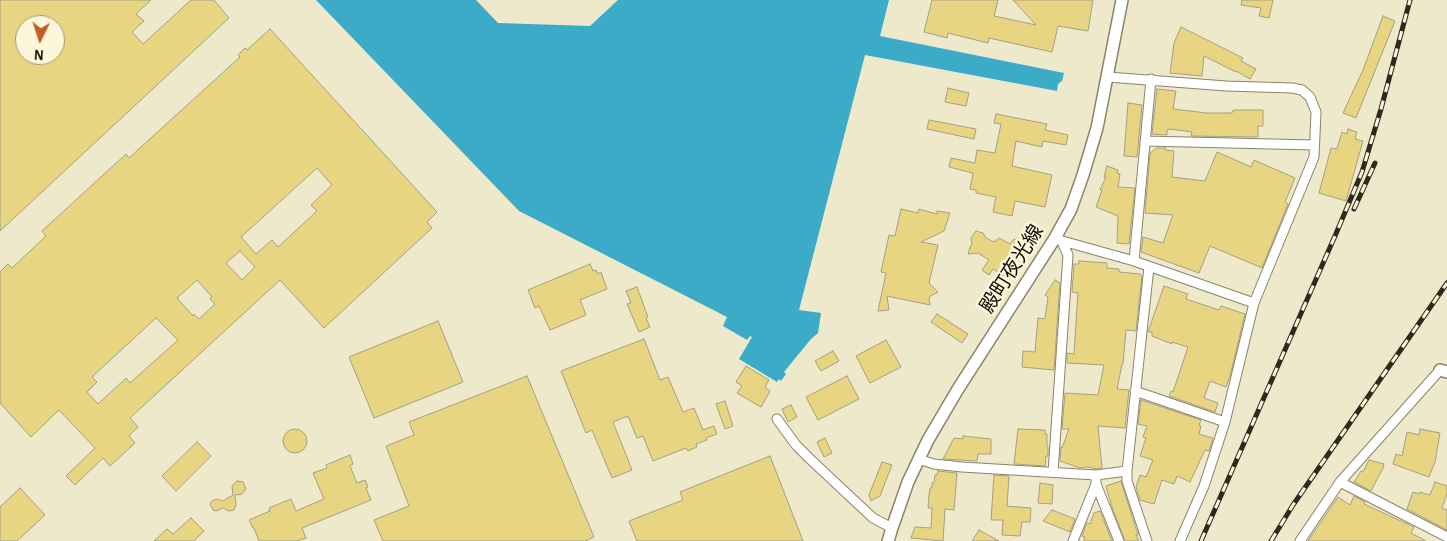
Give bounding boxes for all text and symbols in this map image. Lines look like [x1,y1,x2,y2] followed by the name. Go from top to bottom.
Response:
[15,15,65,65] north arrow
[34,47,44,61] text: N
[975,220,1049,318] street label: 殿町夜光線

